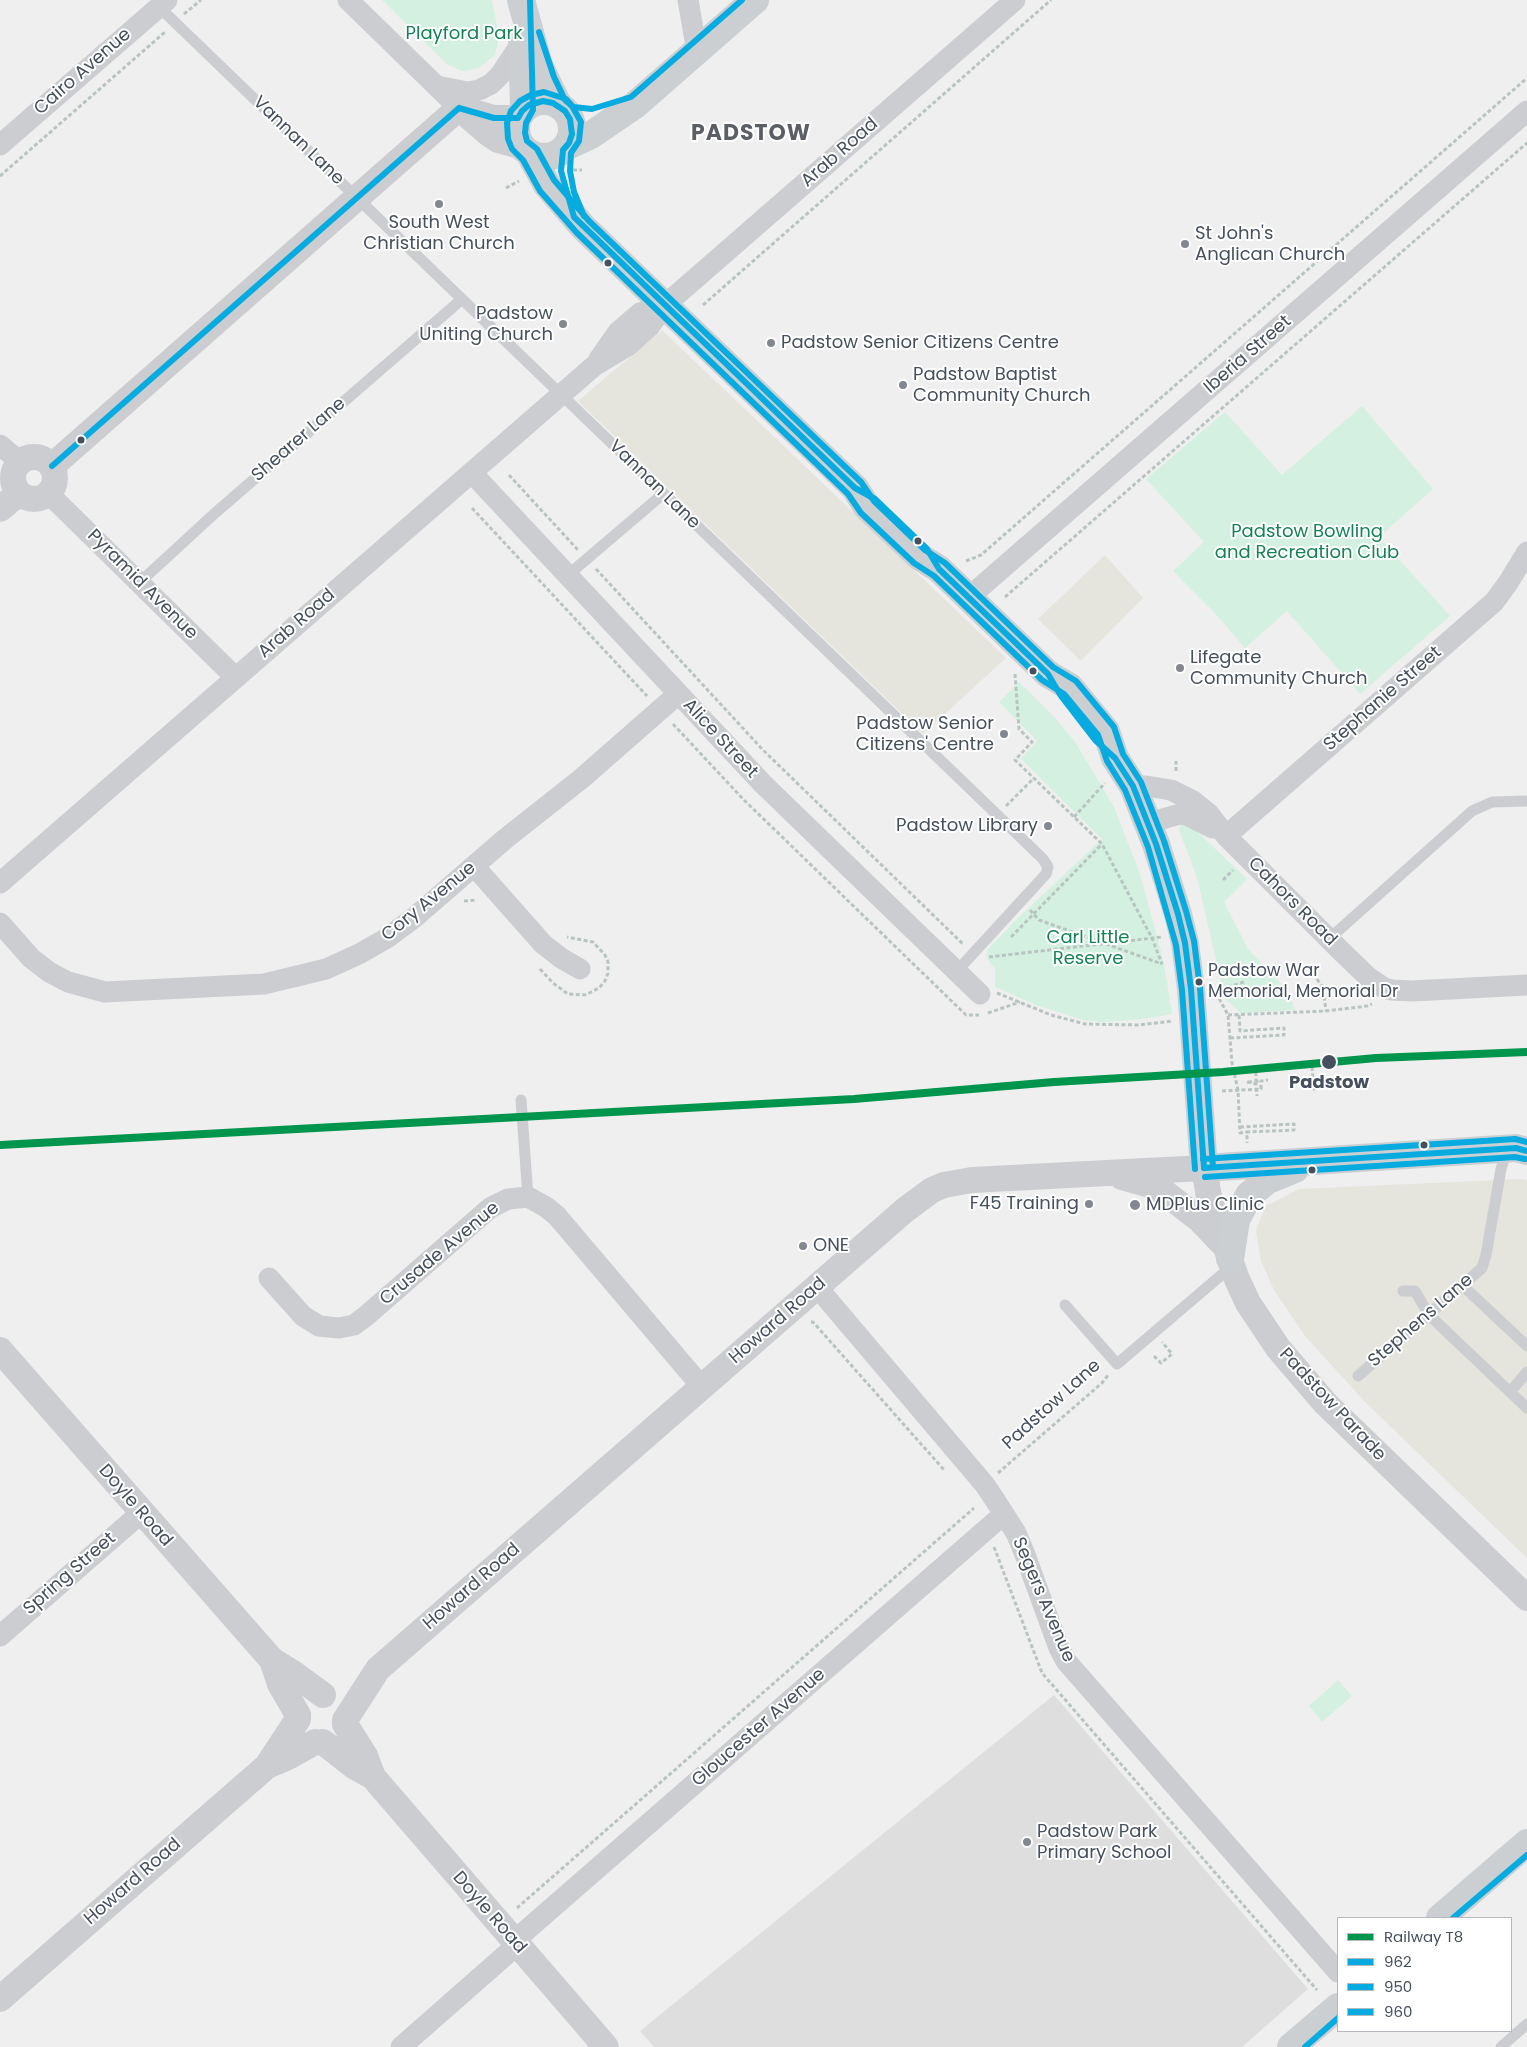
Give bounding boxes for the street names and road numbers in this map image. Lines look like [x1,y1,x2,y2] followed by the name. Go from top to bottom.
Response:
[30,24,136,120] street label: Cairo Avenue
[248,92,348,190] street label: Vannan Lane
[797,114,883,192] street label: Arab Road
[1200,311,1296,399] street label: Iberia Street
[248,393,350,487] street label: Shearer Lane
[604,436,704,534] street label: Vannan Lane
[82,525,202,645] street label: Pyramid Avenue
[254,585,340,663] street label: Arab Road
[1320,642,1446,756] street label: Stephanie Street
[678,695,762,783] street label: Alice Street
[1243,853,1341,951] street label: Cahors Road
[378,858,480,946] street label: Cory Avenue
[376,1198,504,1310] street label: Crusade Avenue
[1364,1270,1478,1372] street label: Stephens Lane
[725,1273,831,1369] street label: Howard Road
[1274,1344,1390,1466] street label: Padstow Parade
[999,1355,1105,1455] street label: Padstow Lane
[94,1461,176,1551] street label: Doyle Road
[19,1528,121,1620] street label: Spring Street
[1007,1534,1079,1666] street label: Segers Avenue
[419,1539,525,1635] street label: Howard Road
[688,1664,830,1792] street label: Gloucester Avenue
[80,1834,186,1930] street label: Howard Road
[448,1868,530,1958] street label: Doyle Road

